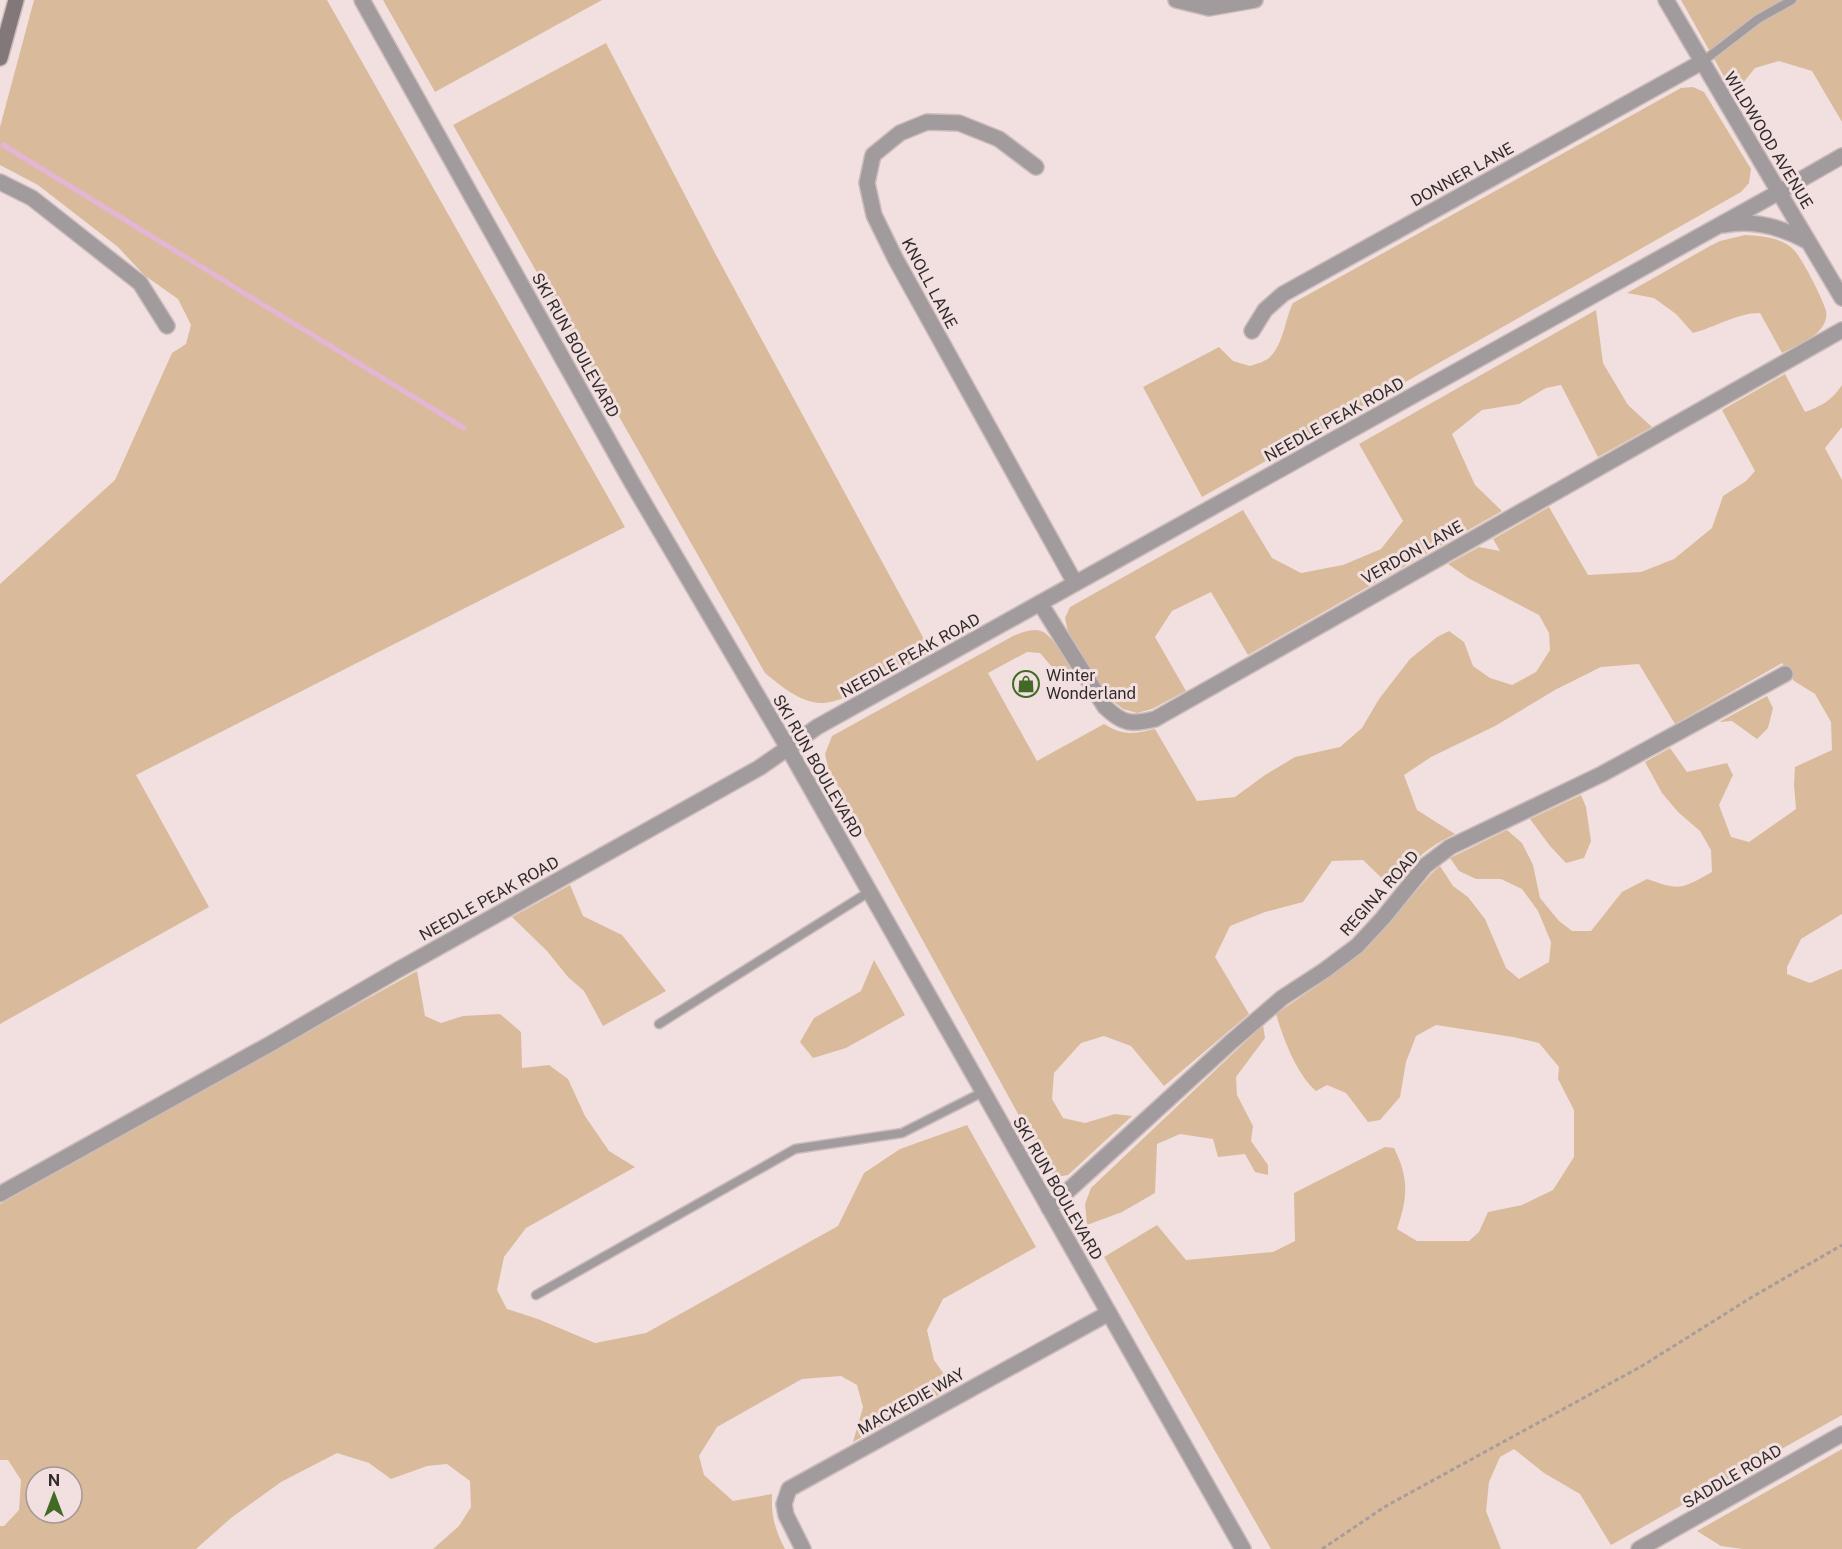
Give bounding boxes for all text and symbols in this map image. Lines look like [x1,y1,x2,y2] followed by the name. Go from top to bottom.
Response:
[1720,68,1817,212] street label: WILDWOOD AVENUE
[1408,138,1517,211] street label: DONNER LANE
[898,235,961,332] street label: KNOLL LANE
[528,270,623,421] street label: SKI RUN BOULEVARD
[1261,373,1407,466] street label: NEEDLE PEAK ROAD
[1358,517,1466,588] street label: VERDON LANE
[837,609,983,702] street label: NEEDLE PEAK ROAD
[1046,666,1136,703] place label: Winter Wonderland
[1011,669,1041,699] shop icon: Winter Wonderland
[769,691,866,841] street label: SKI RUN BOULEVARD
[1336,847,1423,940] street label: REGINA ROAD
[416,852,562,945] street label: NEEDLE PEAK ROAD
[1009,1113,1106,1263] street label: SKI RUN BOULEVARD
[854,1364,968,1439] street label: MACKEDIE WAY
[1679,1440,1785,1513] street label: SADDLE ROAD
[24,1465,84,1525] north arrow
[48,1471,60,1490] text: N

